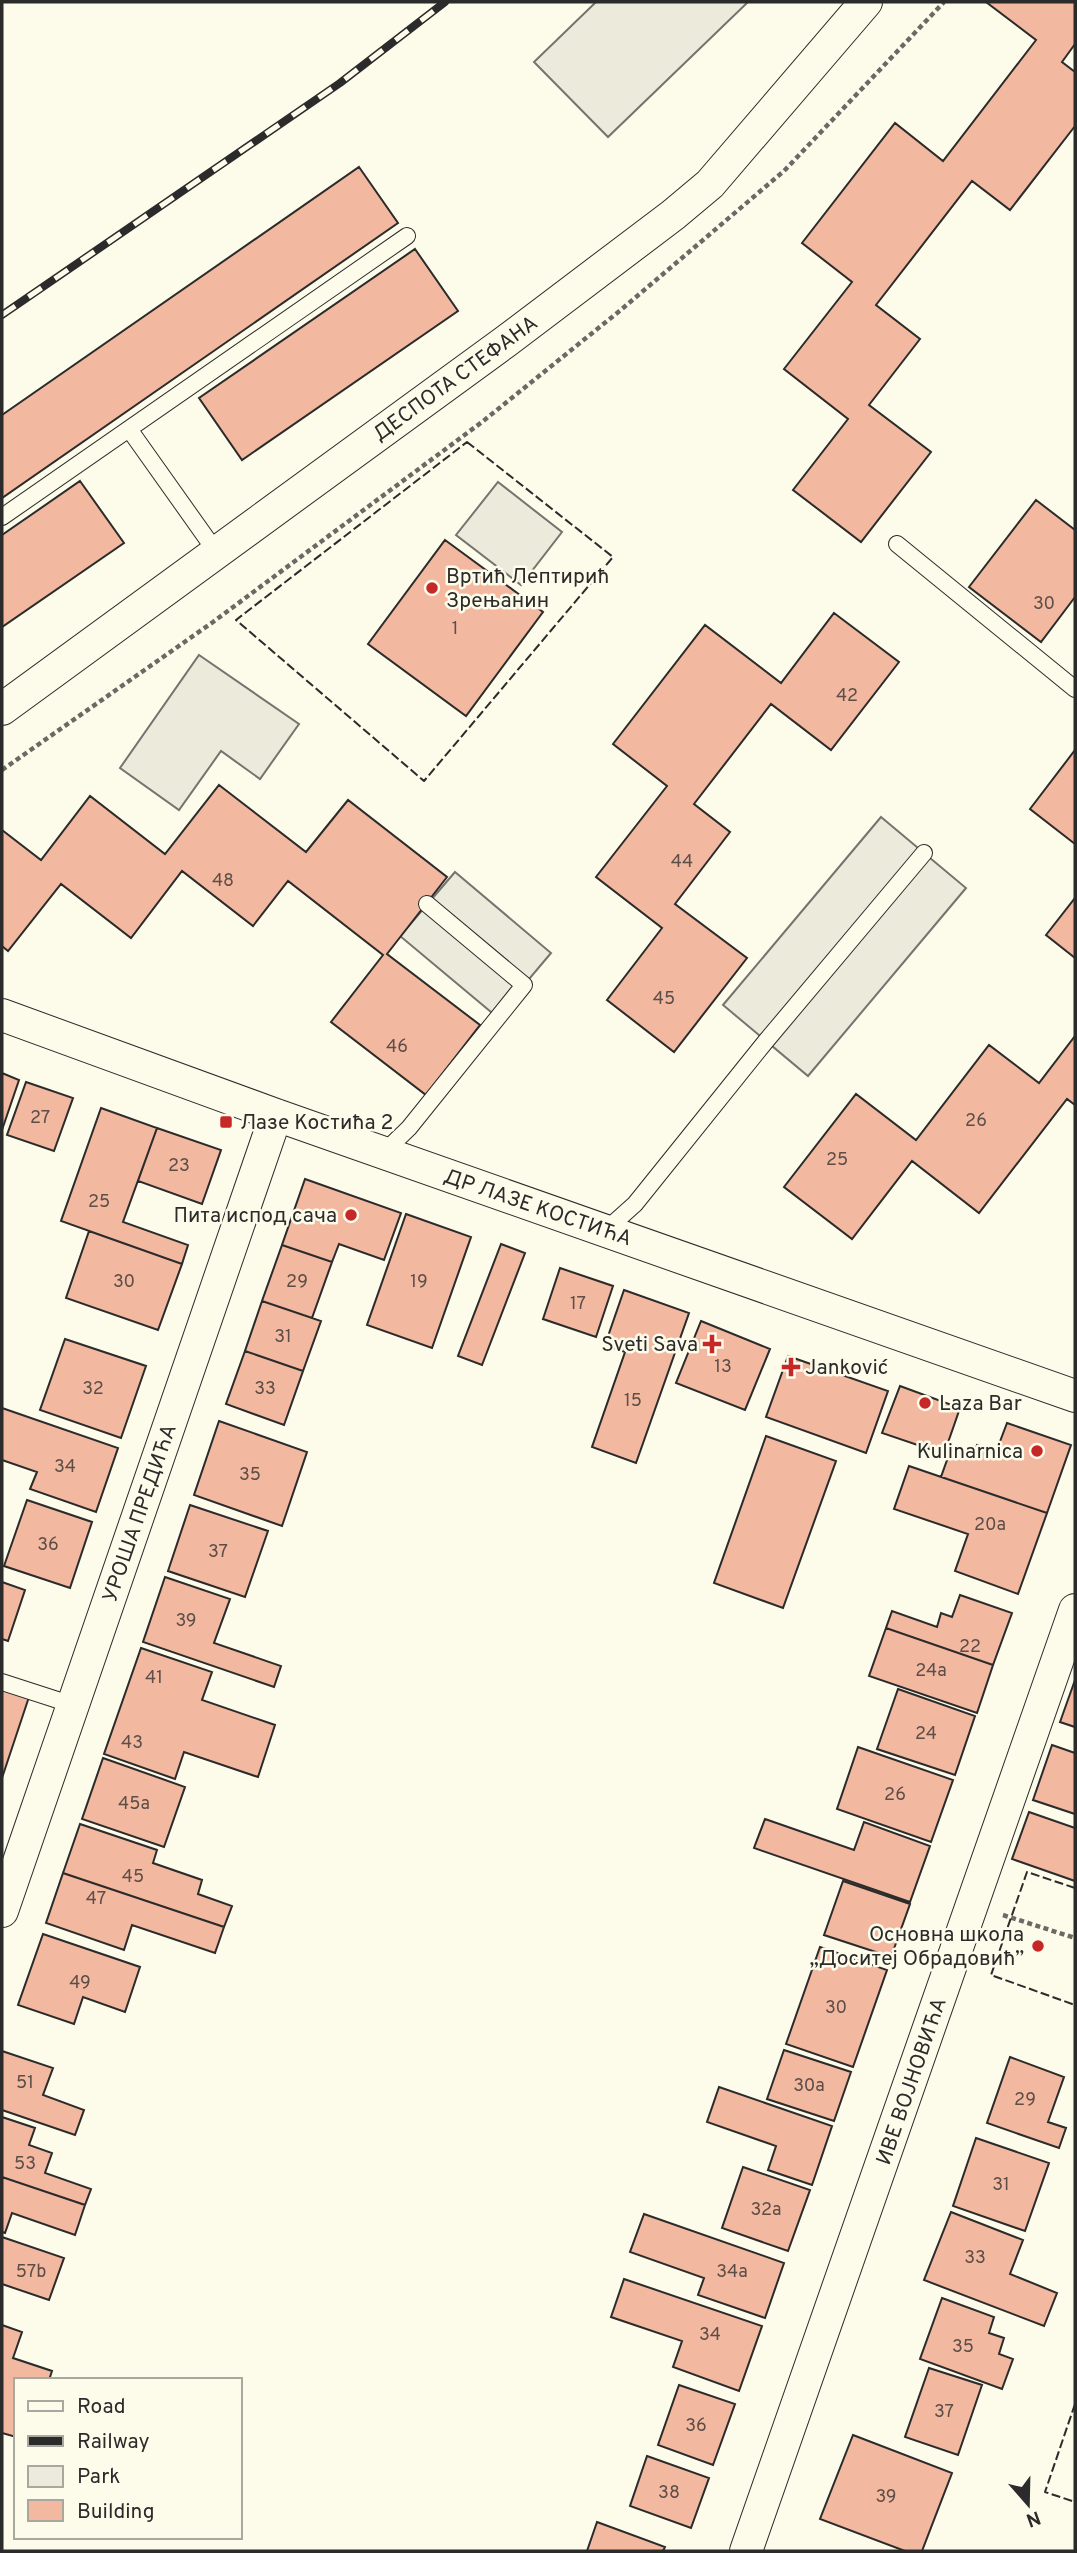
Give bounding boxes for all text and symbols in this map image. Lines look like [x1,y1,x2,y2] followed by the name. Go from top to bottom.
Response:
[368,310,544,448] street label: ДЕСПОТА СТЕФАНА
[446,564,609,615] place label: Вртић Лептирић Зрењанин
[424,580,440,596] marker: Вртић Лептирић Зрењанин
[1033,593,1055,616] house number: 30
[452,618,458,641] house number: 1
[836,685,858,708] house number: 42
[671,851,693,874] house number: 44
[212,870,234,893] house number: 48
[653,988,675,1011] house number: 45
[386,1036,408,1059] house number: 46
[30,1107,50,1130] house number: 27
[240,1110,393,1137] place label: Лазе Костића 2
[965,1110,987,1133] house number: 26
[218,1114,234,1130] marker: Лазе Костића 2
[826,1149,848,1172] house number: 25
[168,1155,190,1178] house number: 23
[440,1164,635,1253] street label: ДР ЛАЗЕ КОСТИЋА
[88,1191,110,1214] house number: 25
[173,1203,337,1230] place label: Пита испод сача
[343,1207,359,1223] marker: Пита испод сача
[113,1271,135,1294] house number: 30
[286,1271,308,1294] house number: 29
[410,1271,428,1294] house number: 19
[570,1293,586,1316] house number: 17
[274,1326,292,1349] house number: 31
[601,1332,698,1359] place label: Sveti Sava
[704,1336,720,1352] marker: Sveti Sava
[805,1355,888,1382] place label: Janković
[714,1356,732,1379] house number: 13
[783,1359,799,1375] marker: Janković
[82,1378,104,1401] house number: 32
[254,1378,276,1401] house number: 33
[624,1390,642,1413] house number: 15
[939,1391,1022,1418] place label: Laza Bar
[917,1395,933,1411] marker: Laza Bar
[97,1421,184,1606] street label: УРОША ПРЕДИЋА
[917,1439,1023,1466] place label: Kulinarnica
[1029,1443,1045,1459] marker: Kulinarnica
[54,1456,76,1479] house number: 34
[239,1464,261,1487] house number: 35
[974,1514,1006,1537] house number: 20a
[37,1534,59,1557] house number: 36
[208,1541,228,1564] house number: 37
[175,1610,197,1633] house number: 39
[959,1636,981,1659] house number: 22
[915,1660,947,1683] house number: 24a
[145,1667,163,1690] house number: 41
[915,1723,937,1746] house number: 24
[121,1732,143,1755] house number: 43
[884,1784,906,1807] house number: 26
[118,1793,150,1816] house number: 45a
[122,1866,144,1889] house number: 45
[86,1888,106,1911] house number: 47
[810,1922,1024,1973] place label: Основна школа „Доситеј Обрадовић”
[1030,1938,1046,1954] marker: Основна школа „Доситеј Обрадовић”
[69,1972,91,1995] house number: 49
[871,1994,954,2169] street label: ИВЕ ВОЈНОВИЋА
[825,1997,847,2020] house number: 30
[16,2072,34,2095] house number: 51
[793,2075,825,2098] house number: 30a
[1014,2089,1036,2112] house number: 29
[14,2153,36,2176] house number: 53
[992,2174,1010,2197] house number: 31
[751,2199,781,2222] house number: 32a
[964,2247,986,2270] house number: 33
[16,2261,46,2284] house number: 57b
[716,2261,748,2284] house number: 34a
[699,2324,721,2347] house number: 34
[952,2336,974,2359] house number: 35
[14,2378,242,2539] legend
[77,2394,126,2421] text: Road
[934,2401,954,2424] house number: 37
[685,2415,707,2438] house number: 36
[77,2429,150,2456] text: Railway
[77,2464,120,2491] text: Park
[993,2469,1063,2539] north arrow
[658,2482,680,2505] house number: 38
[875,2486,897,2509] house number: 39
[77,2499,155,2526] text: Building
[1023,2504,1044,2532] text: N

